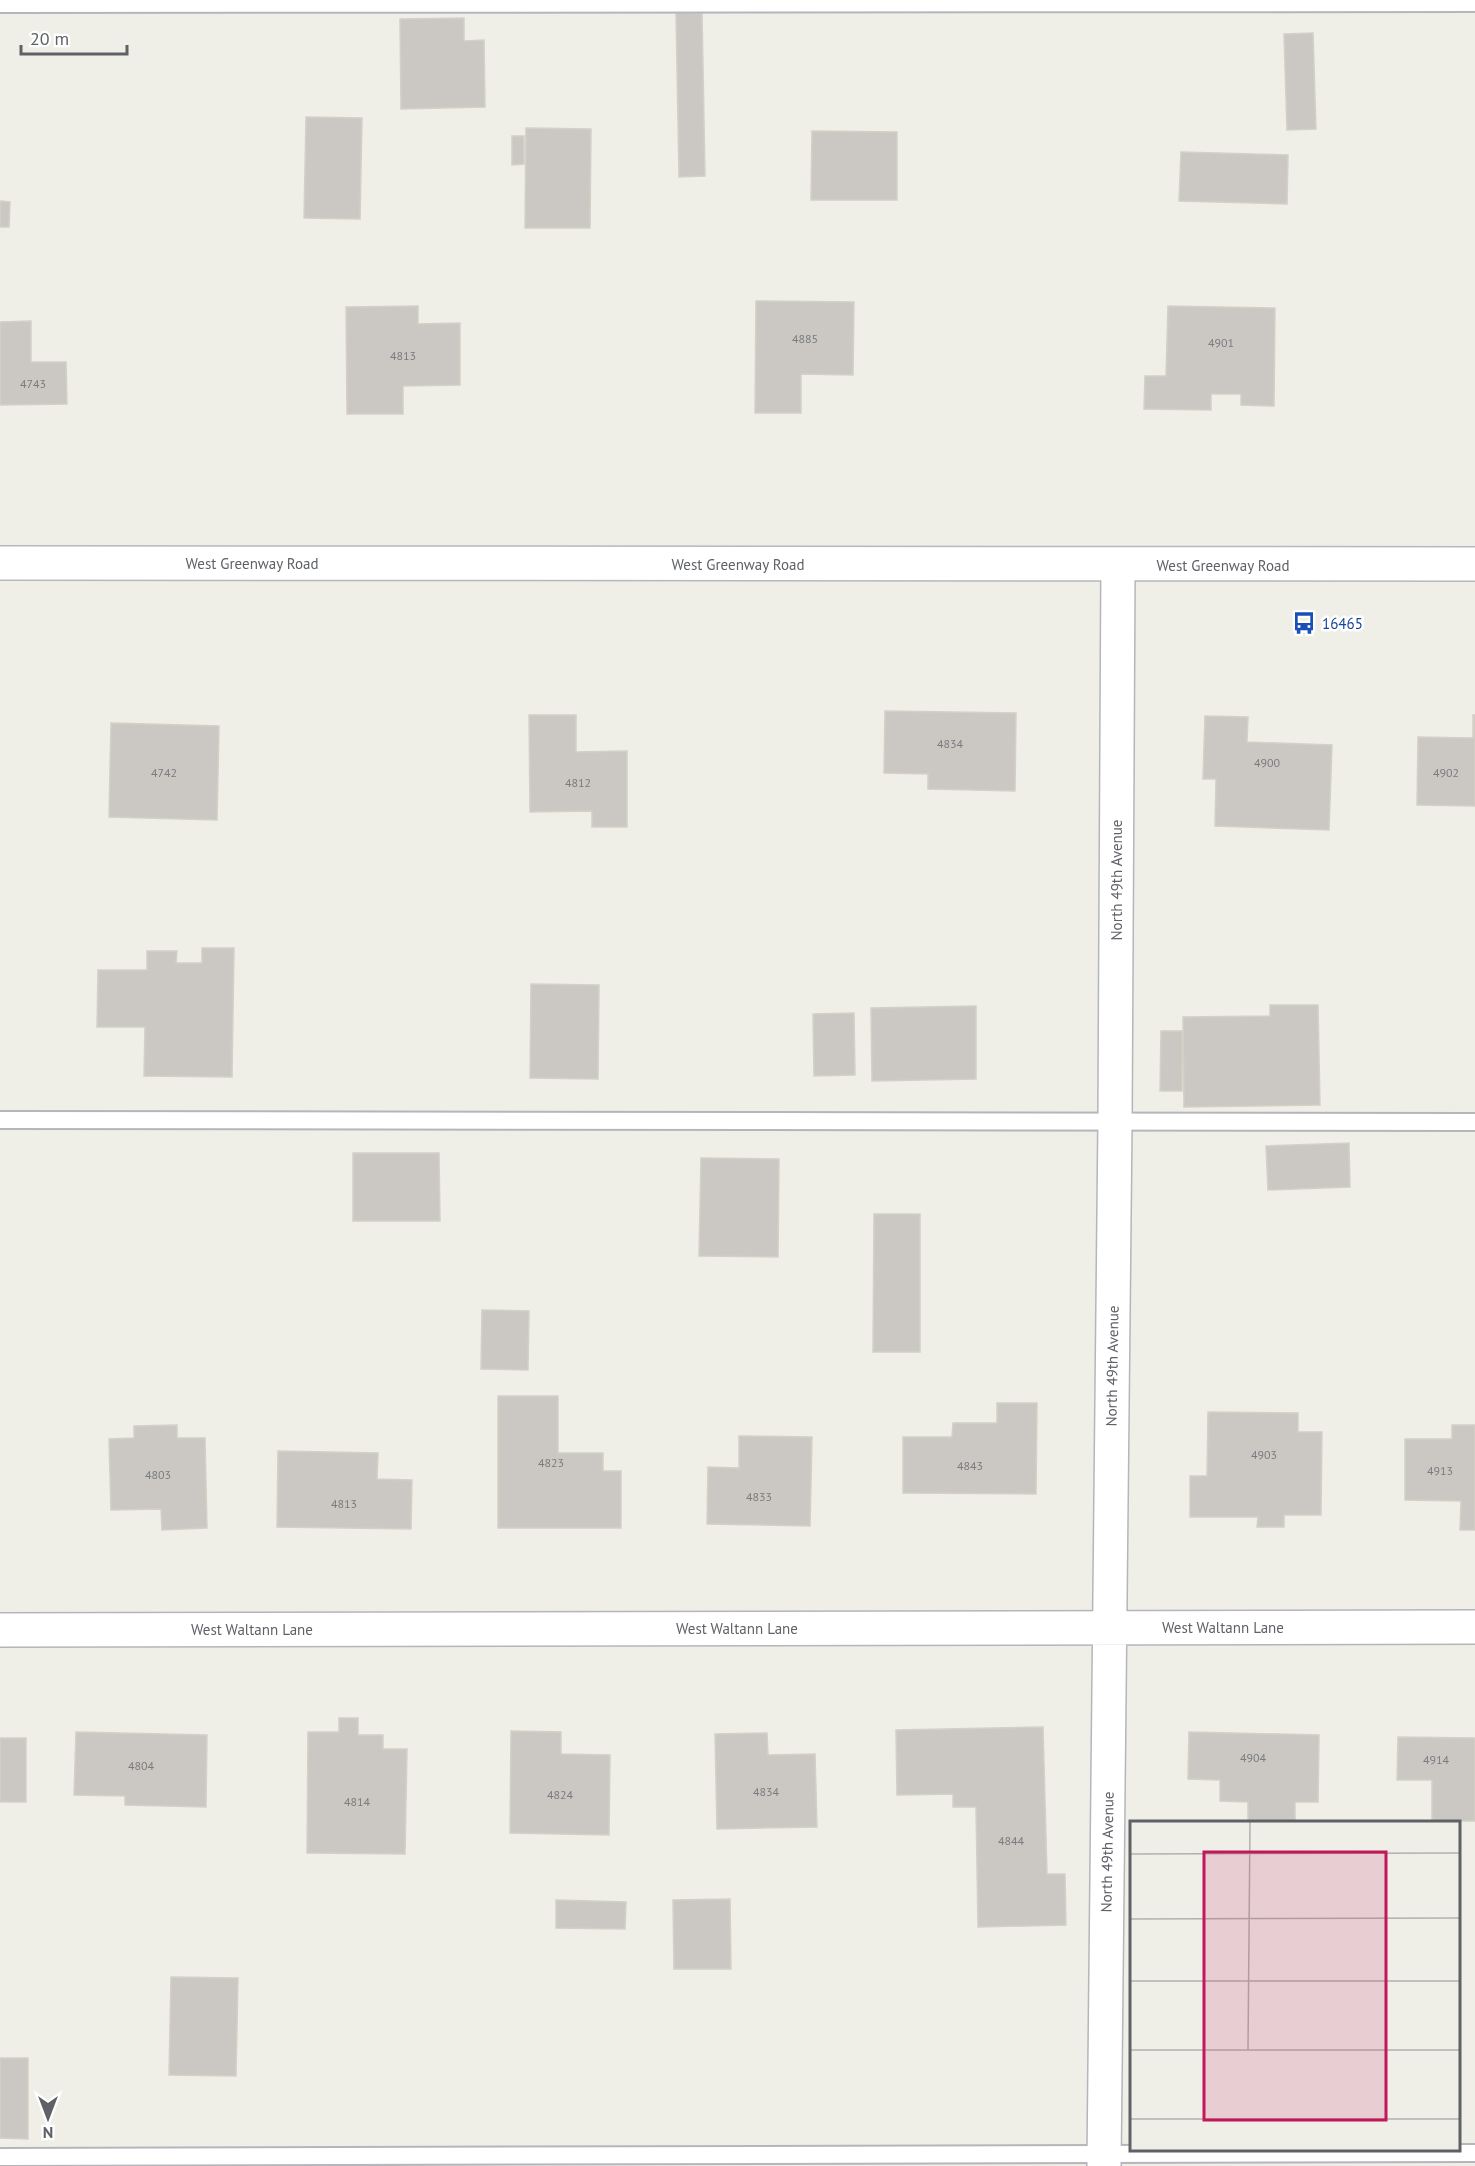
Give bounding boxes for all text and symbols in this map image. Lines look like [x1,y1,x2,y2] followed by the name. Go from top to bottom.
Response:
[21,18,128,56] scale bar
[30,27,69,50] text: 20 m
[792,331,818,346] house number: 4885
[1208,335,1234,350] house number: 4901
[390,348,416,363] house number: 4813
[20,376,46,391] house number: 4743
[185,554,319,573] street label: West Greenway Road
[671,555,805,574] street label: West Greenway Road
[1156,556,1290,575] street label: West Greenway Road
[1291,610,1317,636] bus stop icon: 16465
[1322,614,1363,633] place label: 16465
[937,736,964,751] house number: 4834
[1254,755,1281,770] house number: 4900
[151,765,177,780] house number: 4742
[1433,765,1459,780] house number: 4902
[565,775,591,790] house number: 4812
[1107,820,1126,941] street label: North 49th Avenue
[1101,1305,1123,1427] street label: North 49th Avenue
[1251,1447,1277,1462] house number: 4903
[538,1455,564,1470] house number: 4823
[957,1458,983,1473] house number: 4843
[1427,1463,1453,1478] house number: 4913
[145,1467,171,1482] house number: 4803
[746,1489,772,1504] house number: 4833
[331,1496,357,1511] house number: 4813
[1162,1618,1284,1637] street label: West Waltann Lane
[676,1619,798,1638] street label: West Waltann Lane
[191,1620,313,1639] street label: West Waltann Lane
[1240,1750,1267,1765] house number: 4904
[1423,1752,1450,1767] house number: 4914
[128,1758,155,1773] house number: 4804
[753,1784,780,1799] house number: 4834
[547,1787,574,1802] house number: 4824
[1096,1791,1118,1913] street label: North 49th Avenue
[344,1794,371,1809] house number: 4814
[1130,1821,1460,2151] inset map
[998,1833,1025,1848] house number: 4844
[18,2088,78,2148] north arrow
[43,2123,53,2143] text: N

